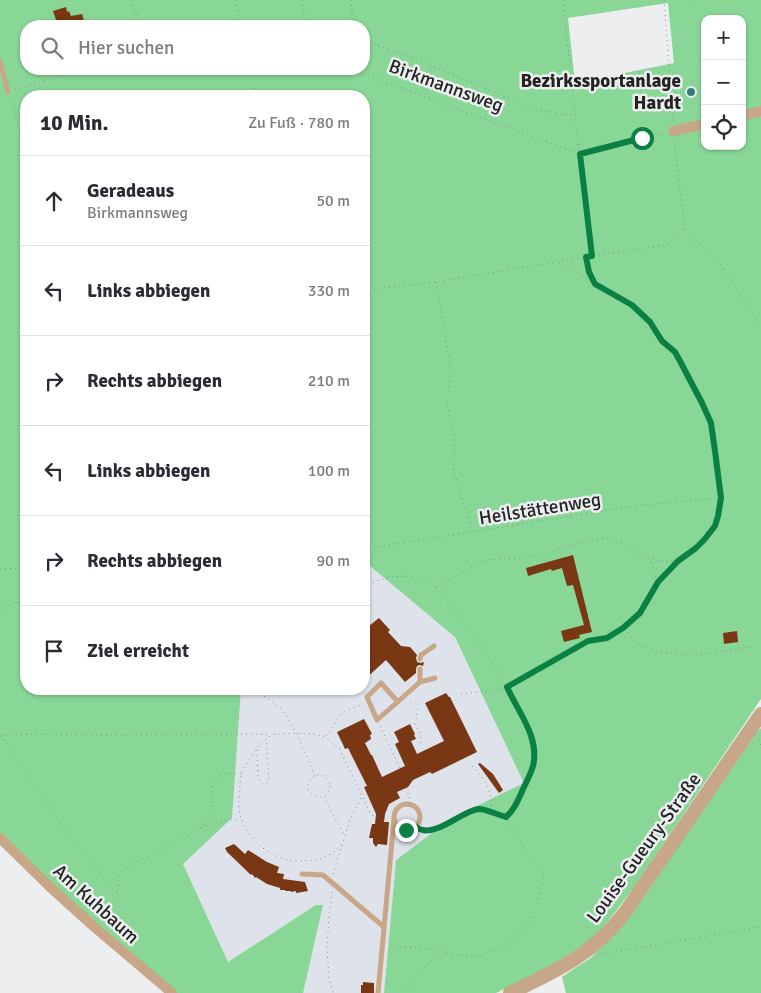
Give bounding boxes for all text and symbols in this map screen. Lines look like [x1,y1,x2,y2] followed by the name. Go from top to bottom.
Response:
[701,15,746,150] map controls
[701,15,746,60] button: +
[20,20,370,75] search box
[38,34,66,62] icon: search
[78,36,174,60] text: Hier suchen
[386,54,506,118] street label: Birkmannsweg
[701,60,746,105] button: −
[520,69,681,115] place label: Bezirkssportanlage Hardt
[685,86,697,98] marker: Bezirkssportanlage Hardt
[701,105,746,150] button: locate
[40,110,109,136] text: 10 Min.
[248,113,350,133] text: Zu Fuß · 780 m
[631,127,654,150] route start
[87,179,174,203] text: Geradeaus
[40,187,68,215] icon: ahead
[316,191,350,211] text: 50 m
[87,203,188,223] text: Birkmannsweg
[40,277,68,305] icon: left
[87,279,210,303] text: Links abbiegen
[308,281,350,301] text: 330 m
[40,367,68,395] icon: right
[87,369,222,393] text: Rechts abbiegen
[308,371,350,391] text: 210 m
[40,457,68,485] icon: left
[87,459,210,483] text: Links abbiegen
[308,461,350,481] text: 100 m
[477,488,603,530] street label: Heilstättenweg
[40,547,68,575] icon: right
[87,549,222,573] text: Rechts abbiegen
[316,551,350,571] text: 90 m
[40,637,68,665] icon: arrive
[87,639,189,663] text: Ziel erreicht
[581,768,707,928] street label: Louise-Gueury-Straße
[395,819,418,842] route end
[48,859,144,949] street label: Am Kuhbaum

